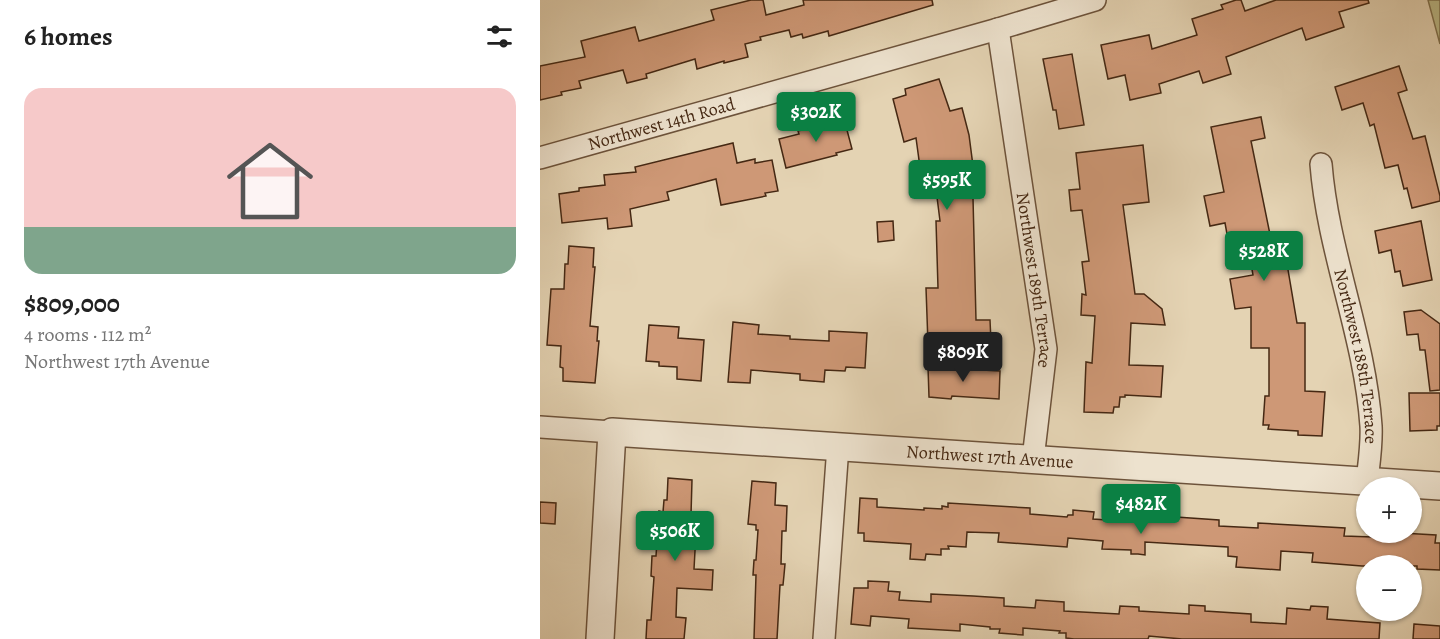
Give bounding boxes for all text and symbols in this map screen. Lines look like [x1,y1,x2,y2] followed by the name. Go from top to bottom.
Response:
[24,19,113,54] text: 6 homes
[483,20,516,53] icon: filters
[585,92,738,156] street label: Northwest 14th Road
[774,92,858,143] pin: $302K
[791,98,841,125] text: $302K
[216,127,324,235] icon: home
[905,160,989,211] pin: $595K
[923,166,971,193] text: $595K
[1011,191,1059,369] street label: Northwest 189th Terrace
[1222,231,1306,282] pin: $528K
[1239,237,1289,264] text: $528K
[1328,266,1383,444] street label: Northwest 188th Terrace
[24,286,120,321] text: $809,000
[24,321,151,348] text: 4 rooms · 112 m²
[921,332,1005,383] pin: $809K
[937,338,989,365] text: $809K
[24,348,210,375] text: Northwest 17th Avenue
[905,439,1074,474] street label: Northwest 17th Avenue
[1356,477,1422,621] map controls
[1356,477,1422,543] button: +
[1099,484,1183,535] pin: $482K
[1115,490,1167,517] text: $482K
[633,511,717,562] pin: $506K
[650,517,700,544] text: $506K
[1356,555,1422,621] button: −

